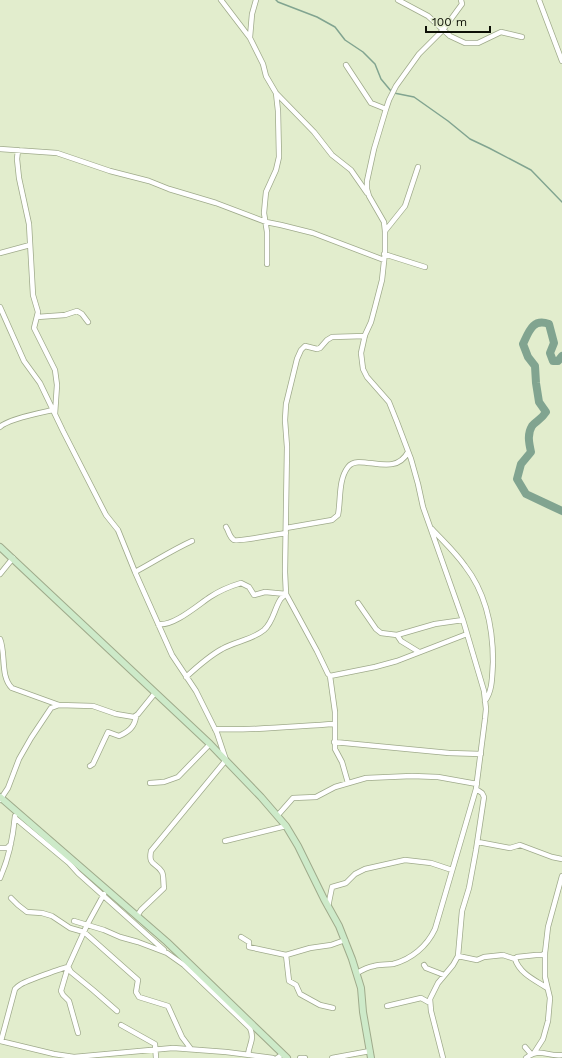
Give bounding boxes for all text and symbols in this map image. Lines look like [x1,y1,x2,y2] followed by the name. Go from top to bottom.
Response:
[426,8,490,34] scale bar
[432,15,467,29] text: 100 m

